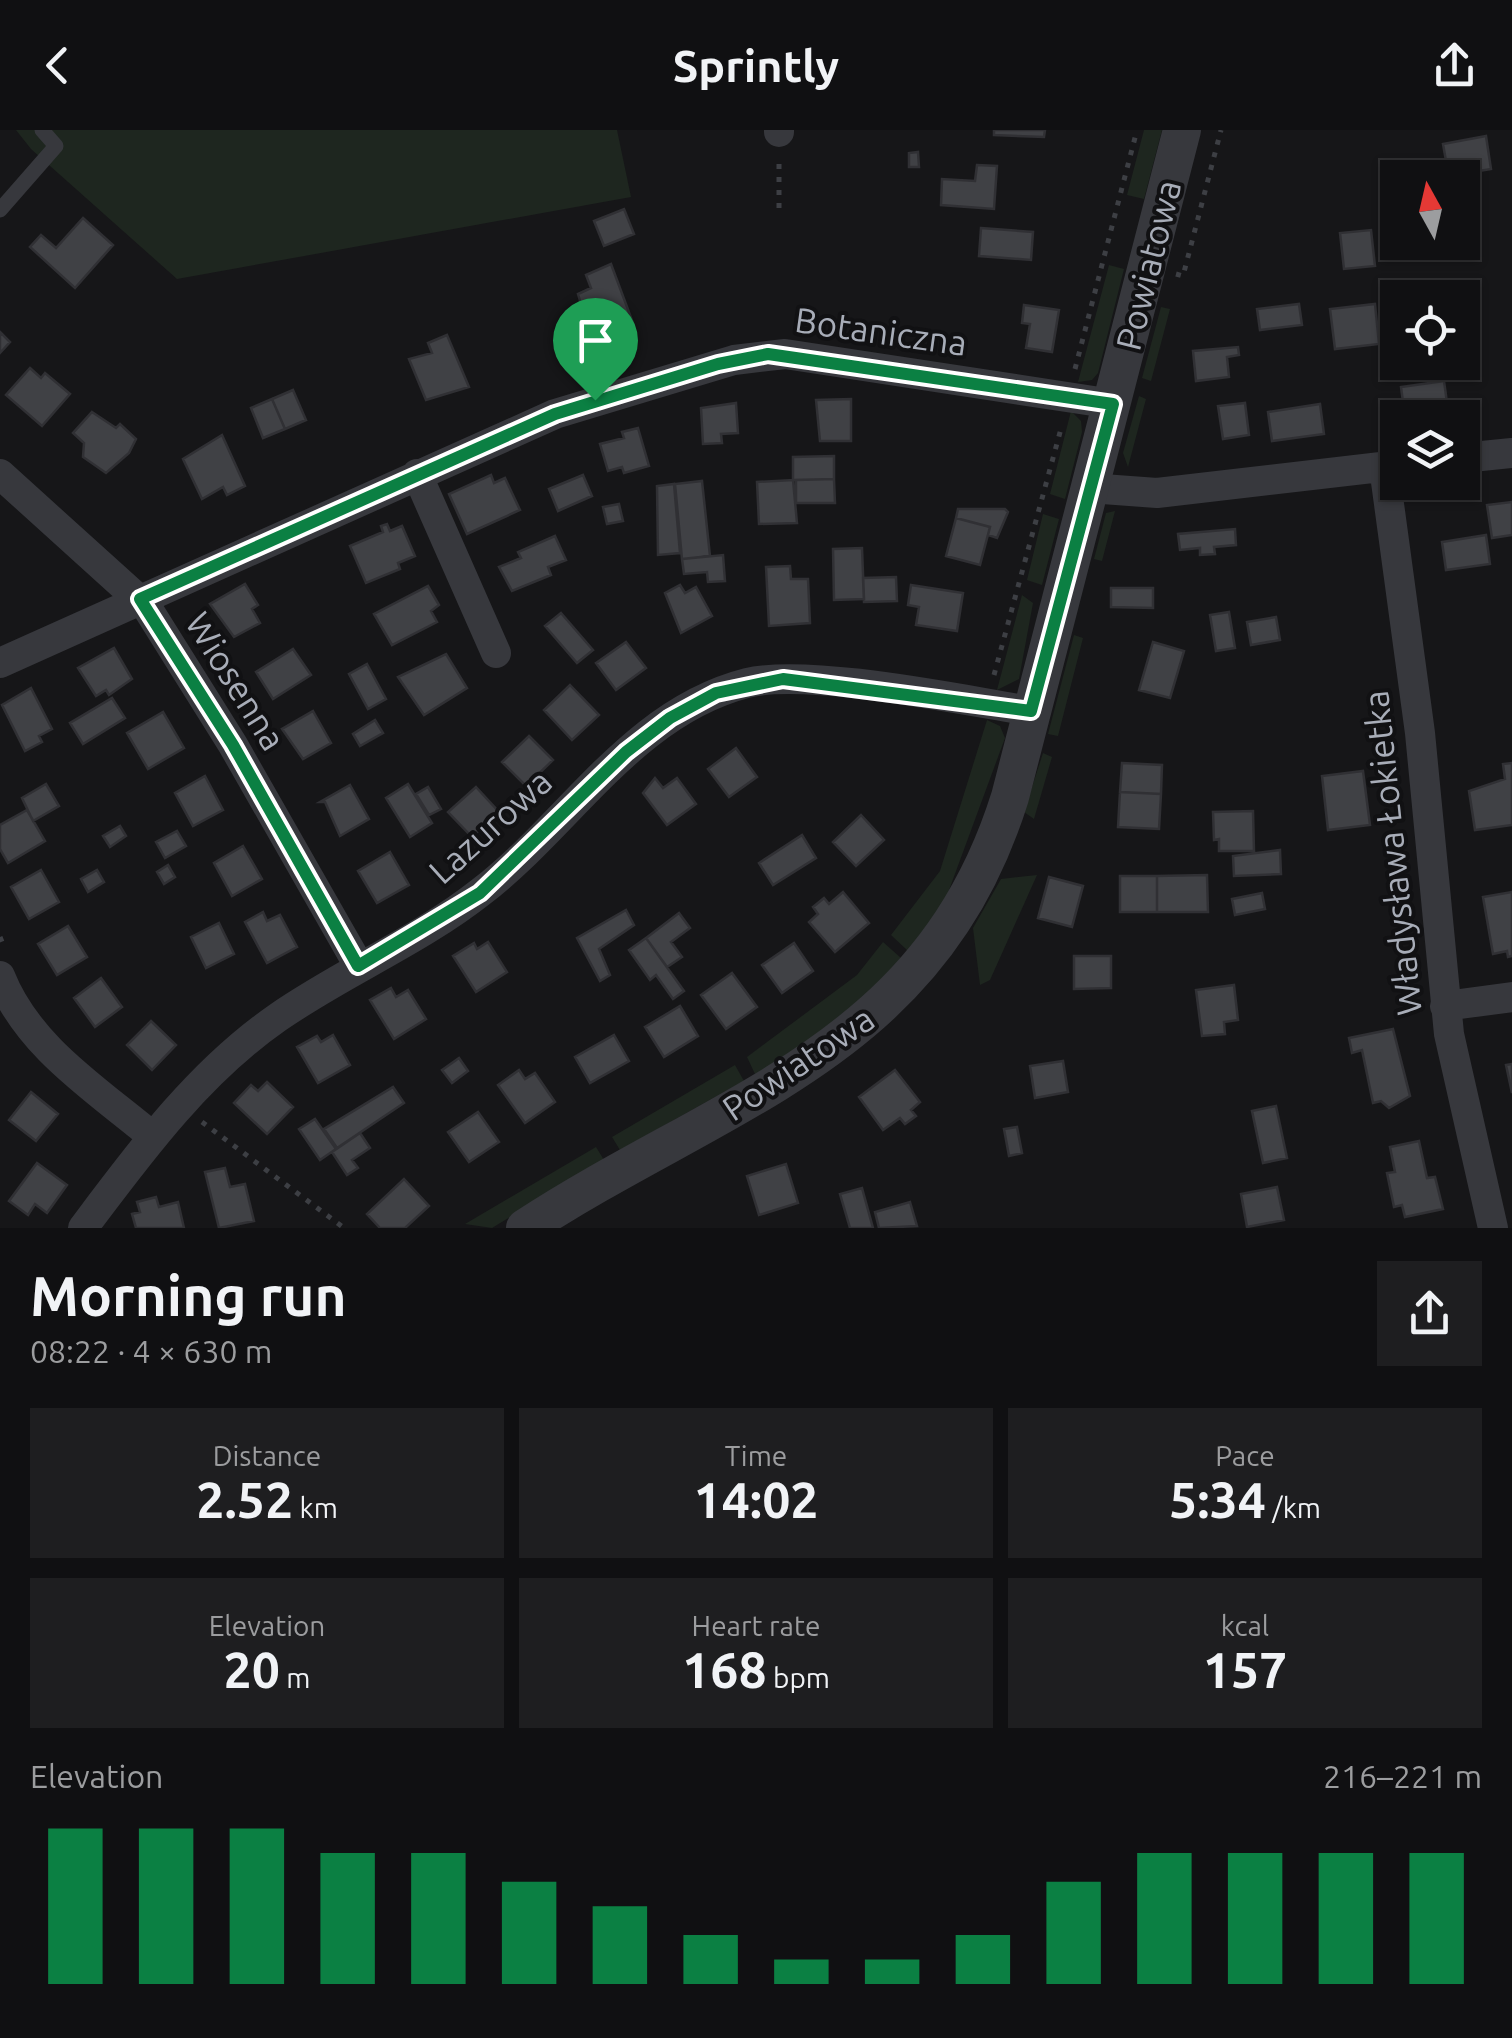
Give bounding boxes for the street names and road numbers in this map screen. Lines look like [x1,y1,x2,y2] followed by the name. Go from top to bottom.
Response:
[1108,176,1188,354] street label: Powiatowa
[792,299,970,363] street label: Botaniczna
[178,605,294,757] street label: Wiosenna
[1355,689,1429,1017] street label: Władysława Łokietka
[421,761,559,891] street label: Lazurowa
[715,998,881,1128] street label: Powiatowa

